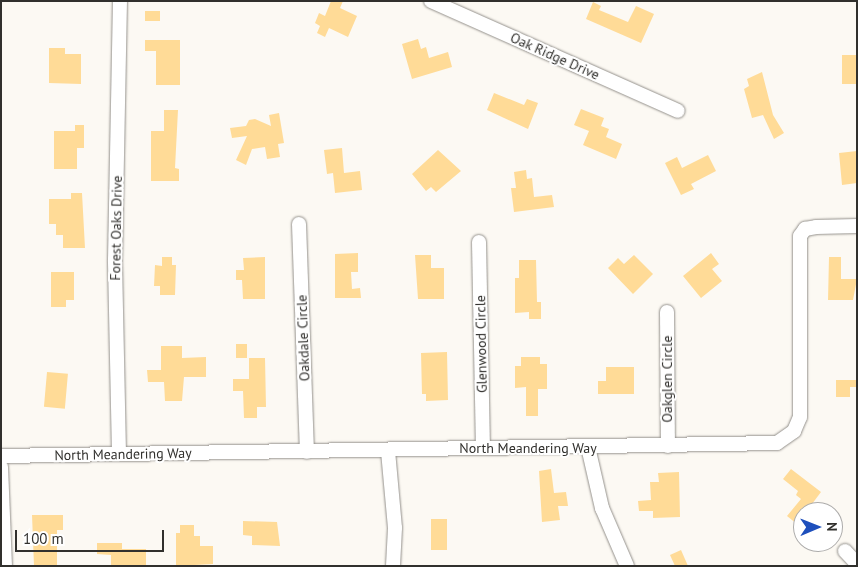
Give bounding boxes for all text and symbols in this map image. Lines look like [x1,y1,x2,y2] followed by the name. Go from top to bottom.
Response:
[508,29,602,83] street label: Oak Ridge Drive
[107,175,125,281] street label: Forest Oaks Drive
[293,294,313,382] street label: Oakdale Circle
[472,295,490,393] street label: Glenwood Circle
[659,335,675,423] street label: Oakglen Circle
[459,440,597,456] street label: North Meandering Way
[54,444,192,464] street label: North Meandering Way
[793,502,843,552] north arrow
[18,520,166,552] scale bar
[823,522,841,532] text: N
[23,529,64,548] text: 100 m

